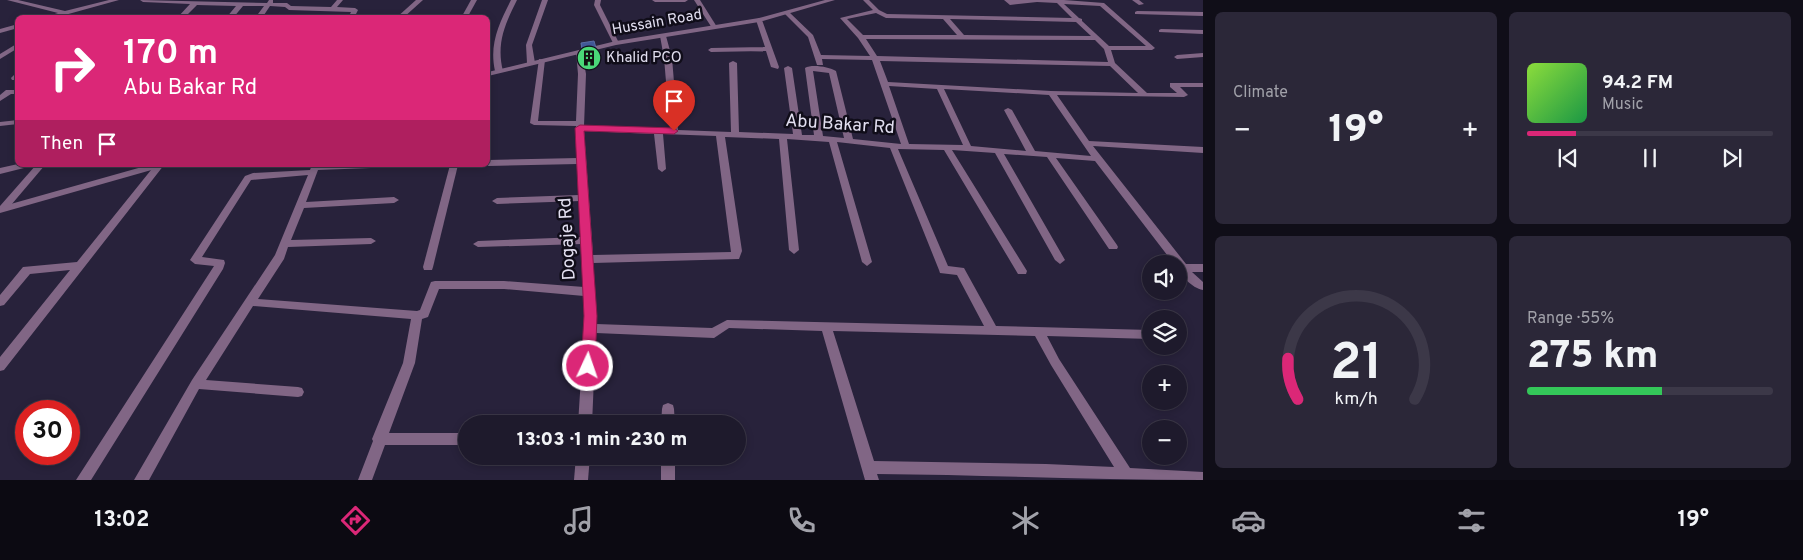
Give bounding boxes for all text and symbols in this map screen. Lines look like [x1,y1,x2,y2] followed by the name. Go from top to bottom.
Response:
[610,6,704,40] street label: Hussain Road
[123,32,218,76] text: 170 m
[40,35,105,100] icon: right
[576,45,602,71] building icon: Khalid PCO
[606,49,682,68] place label: Khalid PCO
[1602,71,1673,95] text: 94.2 FM
[123,75,257,102] text: Abu Bakar Rd
[653,80,695,131] pin
[1233,83,1288,103] text: Climate
[660,87,688,115] icon: arrive
[1602,95,1643,115] text: Music
[1328,107,1384,156] text: 19°
[784,110,896,140] street label: Abu Bakar Rd
[1233,114,1251,150] text: −
[1461,114,1479,150] text: +
[93,130,121,158] icon: arrive
[40,132,83,156] text: Then
[1554,144,1582,172] icon: previous
[1636,144,1664,172] icon: pause
[1718,144,1746,172] icon: next
[554,197,582,281] street label: Dogaje Rd
[1142,255,1187,465] map controls
[1142,255,1187,300] button: sound
[1527,309,1614,329] text: Range · 55%
[1142,310,1187,355] button: layers
[1330,332,1382,398] text: 21
[1527,333,1658,382] text: 275 km
[561,339,613,391] position arrow
[1142,365,1187,410] button: +
[1334,388,1378,411] text: km/h
[15,400,80,465] speed limit sign: 30
[1142,420,1187,465] button: −
[517,428,687,452] text: 13:03 · 1 min · 230 m
[338,503,373,538] icon: directions
[561,503,596,538] icon: music
[784,503,819,538] icon: phone
[1008,503,1043,538] icon: climate
[1231,503,1266,538] icon: car
[1454,503,1489,538] icon: filters
[94,507,149,534] text: 13:02
[1677,507,1709,534] text: 19°

